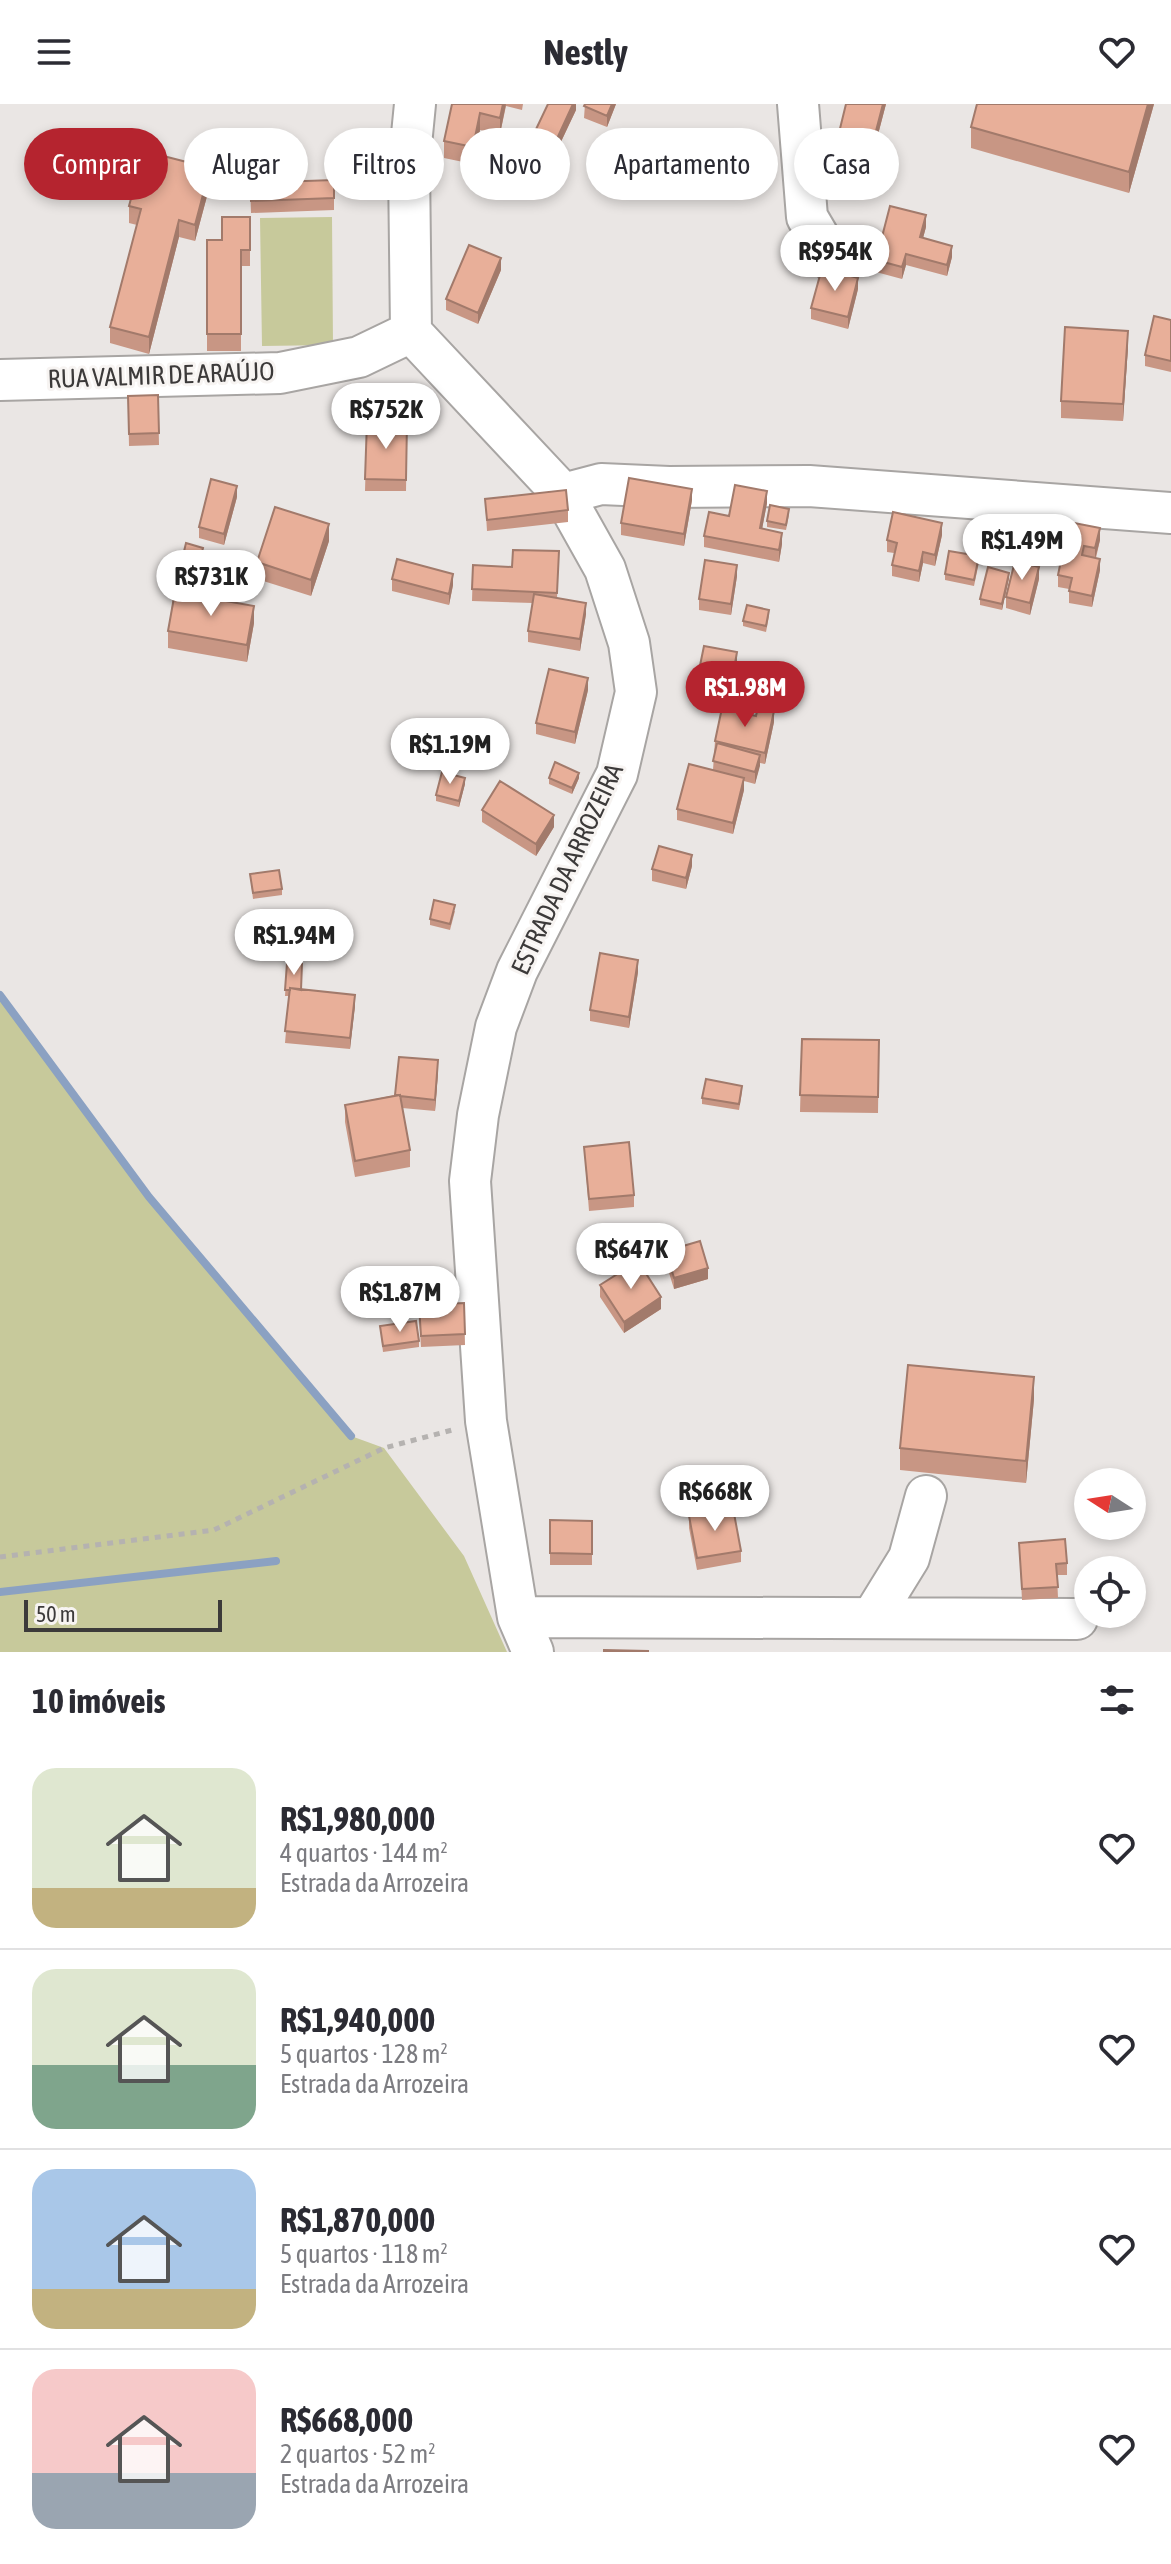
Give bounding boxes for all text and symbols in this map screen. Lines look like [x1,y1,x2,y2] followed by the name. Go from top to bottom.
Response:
[32,30,76,74] icon: menu
[1095,30,1139,74] icon: heart
[543,31,628,73] text: Nestly
[24,128,168,200] chip: Comprar
[184,128,308,200] chip: Alugar
[324,128,444,200] chip: Filtros
[460,128,570,200] chip: Novo
[586,128,778,200] chip: Apartamento
[794,128,899,200] chip: Casa
[770,225,900,293] pin: R$954K
[798,236,872,266] text: R$954K
[47,356,275,394] street label: RUA VALMIR DE ARAÚJO
[321,383,451,451] pin: R$752K
[349,394,423,424] text: R$752K
[948,514,1096,582] pin: R$1.49M
[981,525,1063,555] text: R$1.49M
[146,550,276,618] pin: R$731K
[174,561,248,591] text: R$731K
[671,661,819,729] pin: R$1.98M
[704,672,786,702] text: R$1.98M
[376,718,524,786] pin: R$1.19M
[409,729,491,759] text: R$1.19M
[505,759,629,979] street label: ESTRADA DA ARROZEIRA
[220,909,368,977] pin: R$1.94M
[253,920,335,950] text: R$1.94M
[566,1223,696,1291] pin: R$647K
[594,1234,668,1264] text: R$647K
[326,1266,474,1334] pin: R$1.87M
[359,1277,441,1307] text: R$1.87M
[650,1465,780,1533] pin: R$668K
[1074,1468,1146,1540] north arrow
[1074,1468,1146,1628] map controls
[678,1476,752,1506] text: R$668K
[1074,1556,1146,1628] button: locate
[24,1596,222,1632] scale bar
[36,1601,76,1627] text: 50 m
[1095,1678,1139,1722] icon: filters
[32,1681,165,1720] text: 10 imóveis
[280,1799,435,1838] text: R$1,980,000
[96,1800,192,1896] icon: home
[1095,1826,1139,1870] icon: heart
[280,1838,448,1868] text: 4 quartos · 144 m²
[280,1868,469,1898] text: Estrada da Arrozeira
[280,2000,435,2039] text: R$1,940,000
[96,2001,192,2097] icon: home
[1095,2027,1139,2071] icon: heart
[280,2039,448,2069] text: 5 quartos · 128 m²
[280,2069,469,2099] text: Estrada da Arrozeira
[280,2200,435,2239] text: R$1,870,000
[96,2201,192,2297] icon: home
[1095,2227,1139,2271] icon: heart
[280,2239,448,2269] text: 5 quartos · 118 m²
[280,2269,469,2299] text: Estrada da Arrozeira
[280,2400,413,2439] text: R$668,000
[96,2401,192,2497] icon: home
[1095,2427,1139,2471] icon: heart
[280,2439,435,2469] text: 2 quartos · 52 m²
[280,2469,469,2499] text: Estrada da Arrozeira

